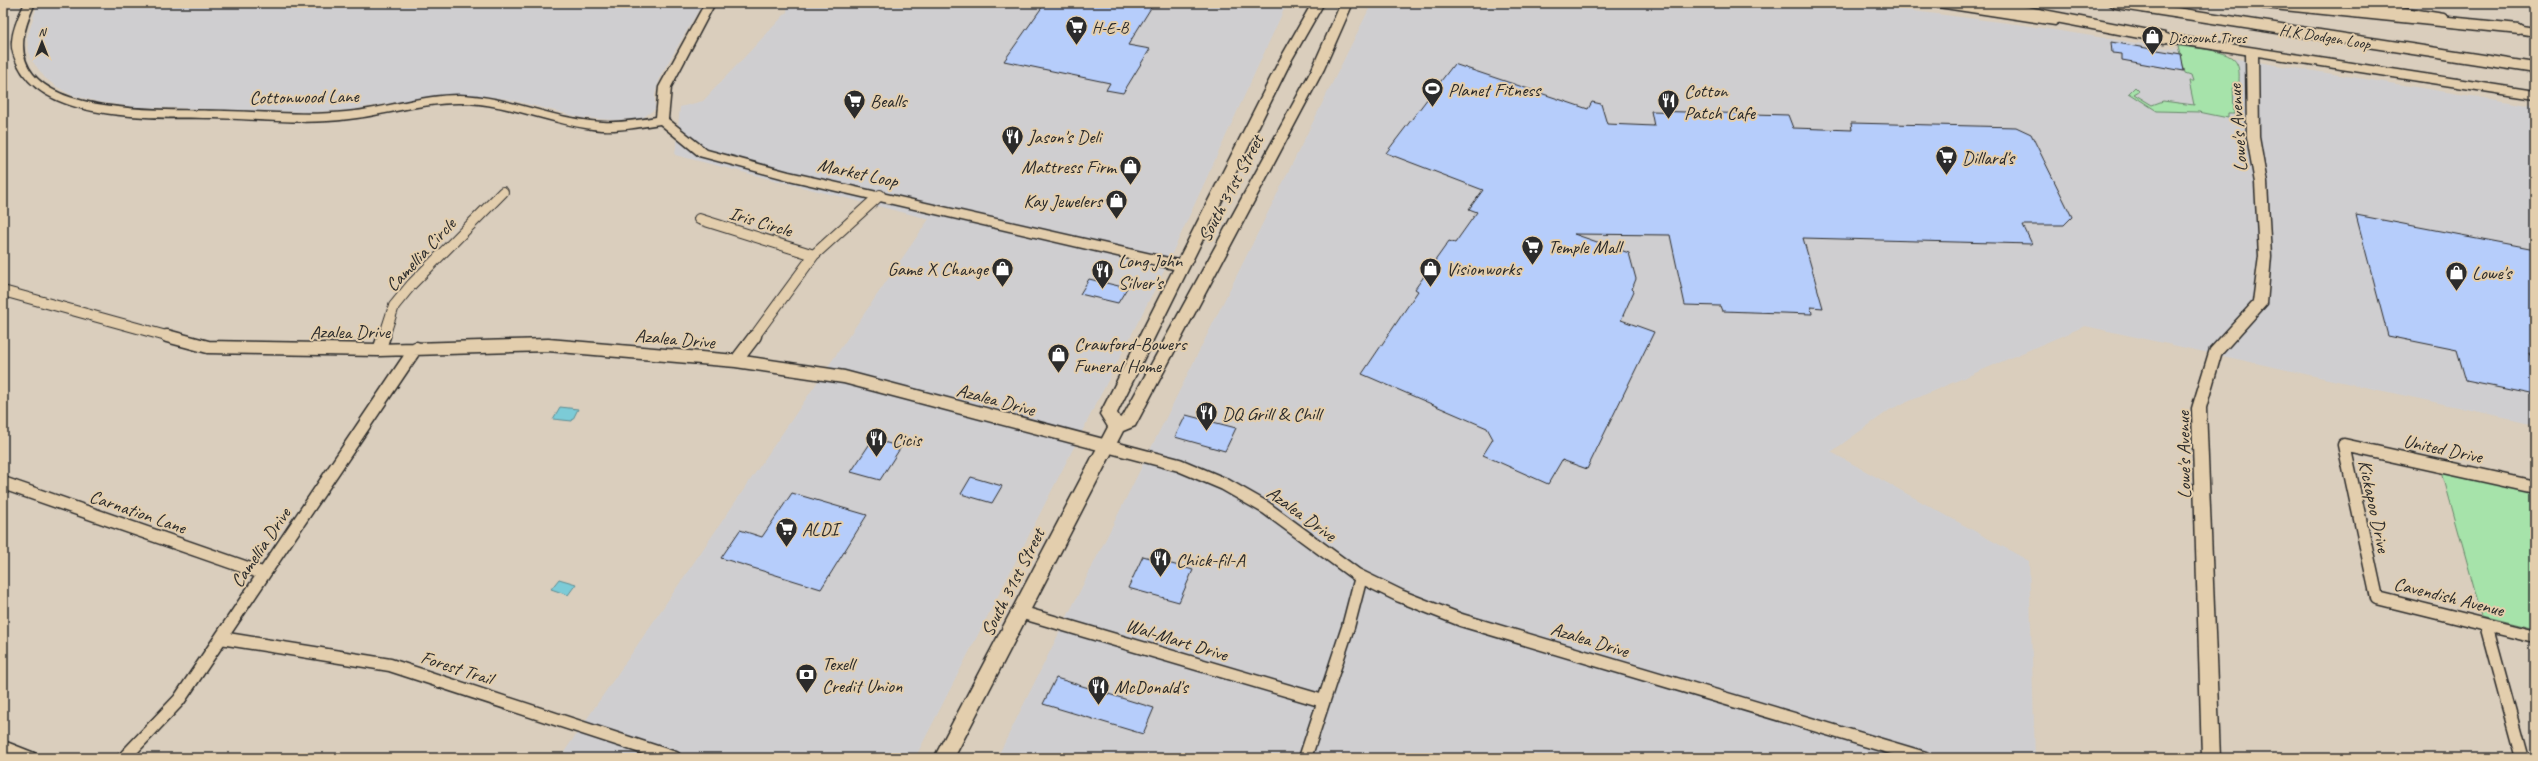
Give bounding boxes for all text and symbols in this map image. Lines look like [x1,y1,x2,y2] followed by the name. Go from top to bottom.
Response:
[1063,14,1089,47] supermarket icon: H-E-B
[1092,18,1130,38] place label: H-E-B
[2278,20,2373,54] street label: H K Dodgen Loop
[22,22,62,62] north arrow
[2139,24,2165,57] shop icon: Discount Tires
[39,25,48,39] text: N
[2168,28,2248,48] place label: Discount Tires
[1419,76,1445,109] sports icon: Planet Fitness
[1448,78,1543,102] place label: Planet Fitness
[1684,79,1757,125] place label: Cotton Patch Cafe
[2223,82,2253,172] street label: Lowe's Avenue
[249,84,361,110] street label: Cottonwood Lane
[842,87,868,120] supermarket icon: Bealls
[1655,88,1681,121] restaurant icon: Cotton Patch Cafe
[870,89,908,113] place label: Bealls
[999,123,1025,156] restaurant icon: Jason's Deli
[1027,125,1104,149] place label: Jason's Deli
[1193,129,1270,246] street label: South 31st Street
[1933,144,1959,177] supermarket icon: Dillard's
[1962,146,2016,170] place label: Dillard's
[815,153,901,193] street label: Market Loop
[1118,153,1144,186] shop icon: Mattress Firm
[1021,155,1118,179] place label: Mattress Firm
[1104,187,1130,220] shop icon: Kay Jewelers
[1024,189,1104,213] place label: Kay Jewelers
[726,201,797,243] street label: Iris Circle
[380,211,462,297] street label: Camellia Circle
[1519,233,1545,266] supermarket icon: Temple Mall
[1548,235,1625,259] place label: Temple Mall
[1118,249,1183,295] place label: Long John Silver's
[990,255,1016,288] shop icon: Game X Change
[1417,255,1443,288] shop icon: Visionworks
[887,257,990,281] place label: Game X Change
[1446,257,1522,281] place label: Visionworks
[1090,258,1116,291] restaurant icon: Long John Silver's
[2443,259,2469,292] shop icon: Lowe's
[2472,261,2514,285] place label: Lowe's
[310,320,392,344] street label: Azalea Drive
[634,324,718,355] street label: Azalea Drive
[1074,332,1188,378] place label: Crawford-Bowers Funeral Home
[1045,341,1071,374] shop icon: Crawford-Bowers Funeral Home
[954,378,1039,422] street label: Azalea Drive
[1193,400,1219,433] restaurant icon: DQ Grill & Chill
[1222,402,1325,426] place label: DQ Grill & Chill
[2171,409,2197,499] street label: Lowe's Avenue
[863,426,889,459] restaurant icon: Cicis
[892,428,923,452] place label: Cicis
[2401,429,2486,469] street label: United Drive
[2353,458,2396,556] street label: Kickapoo Drive
[1262,481,1342,548] street label: Azalea Drive
[86,484,191,540] street label: Carnation Lane
[225,502,297,592] street label: Camellia Drive
[774,515,800,548] supermarket icon: ALDI
[802,517,842,541] place label: ALDI
[975,523,1051,640] street label: South 31st Street
[1148,546,1174,579] restaurant icon: Chick-fil-A
[1176,548,1246,572] place label: Chick-fil-A
[2391,572,2508,623] street label: Cavendish Avenue
[1123,613,1232,667] street label: Wal-Mart Drive
[1548,617,1633,664] street label: Azalea Drive
[418,645,499,692] street label: Forest Trail
[822,652,903,698] place label: Texell Credit Union
[793,661,819,694] bank icon: Texell Credit Union
[1086,673,1112,706] restaurant icon: McDonald's
[1114,675,1190,699] place label: McDonald's

